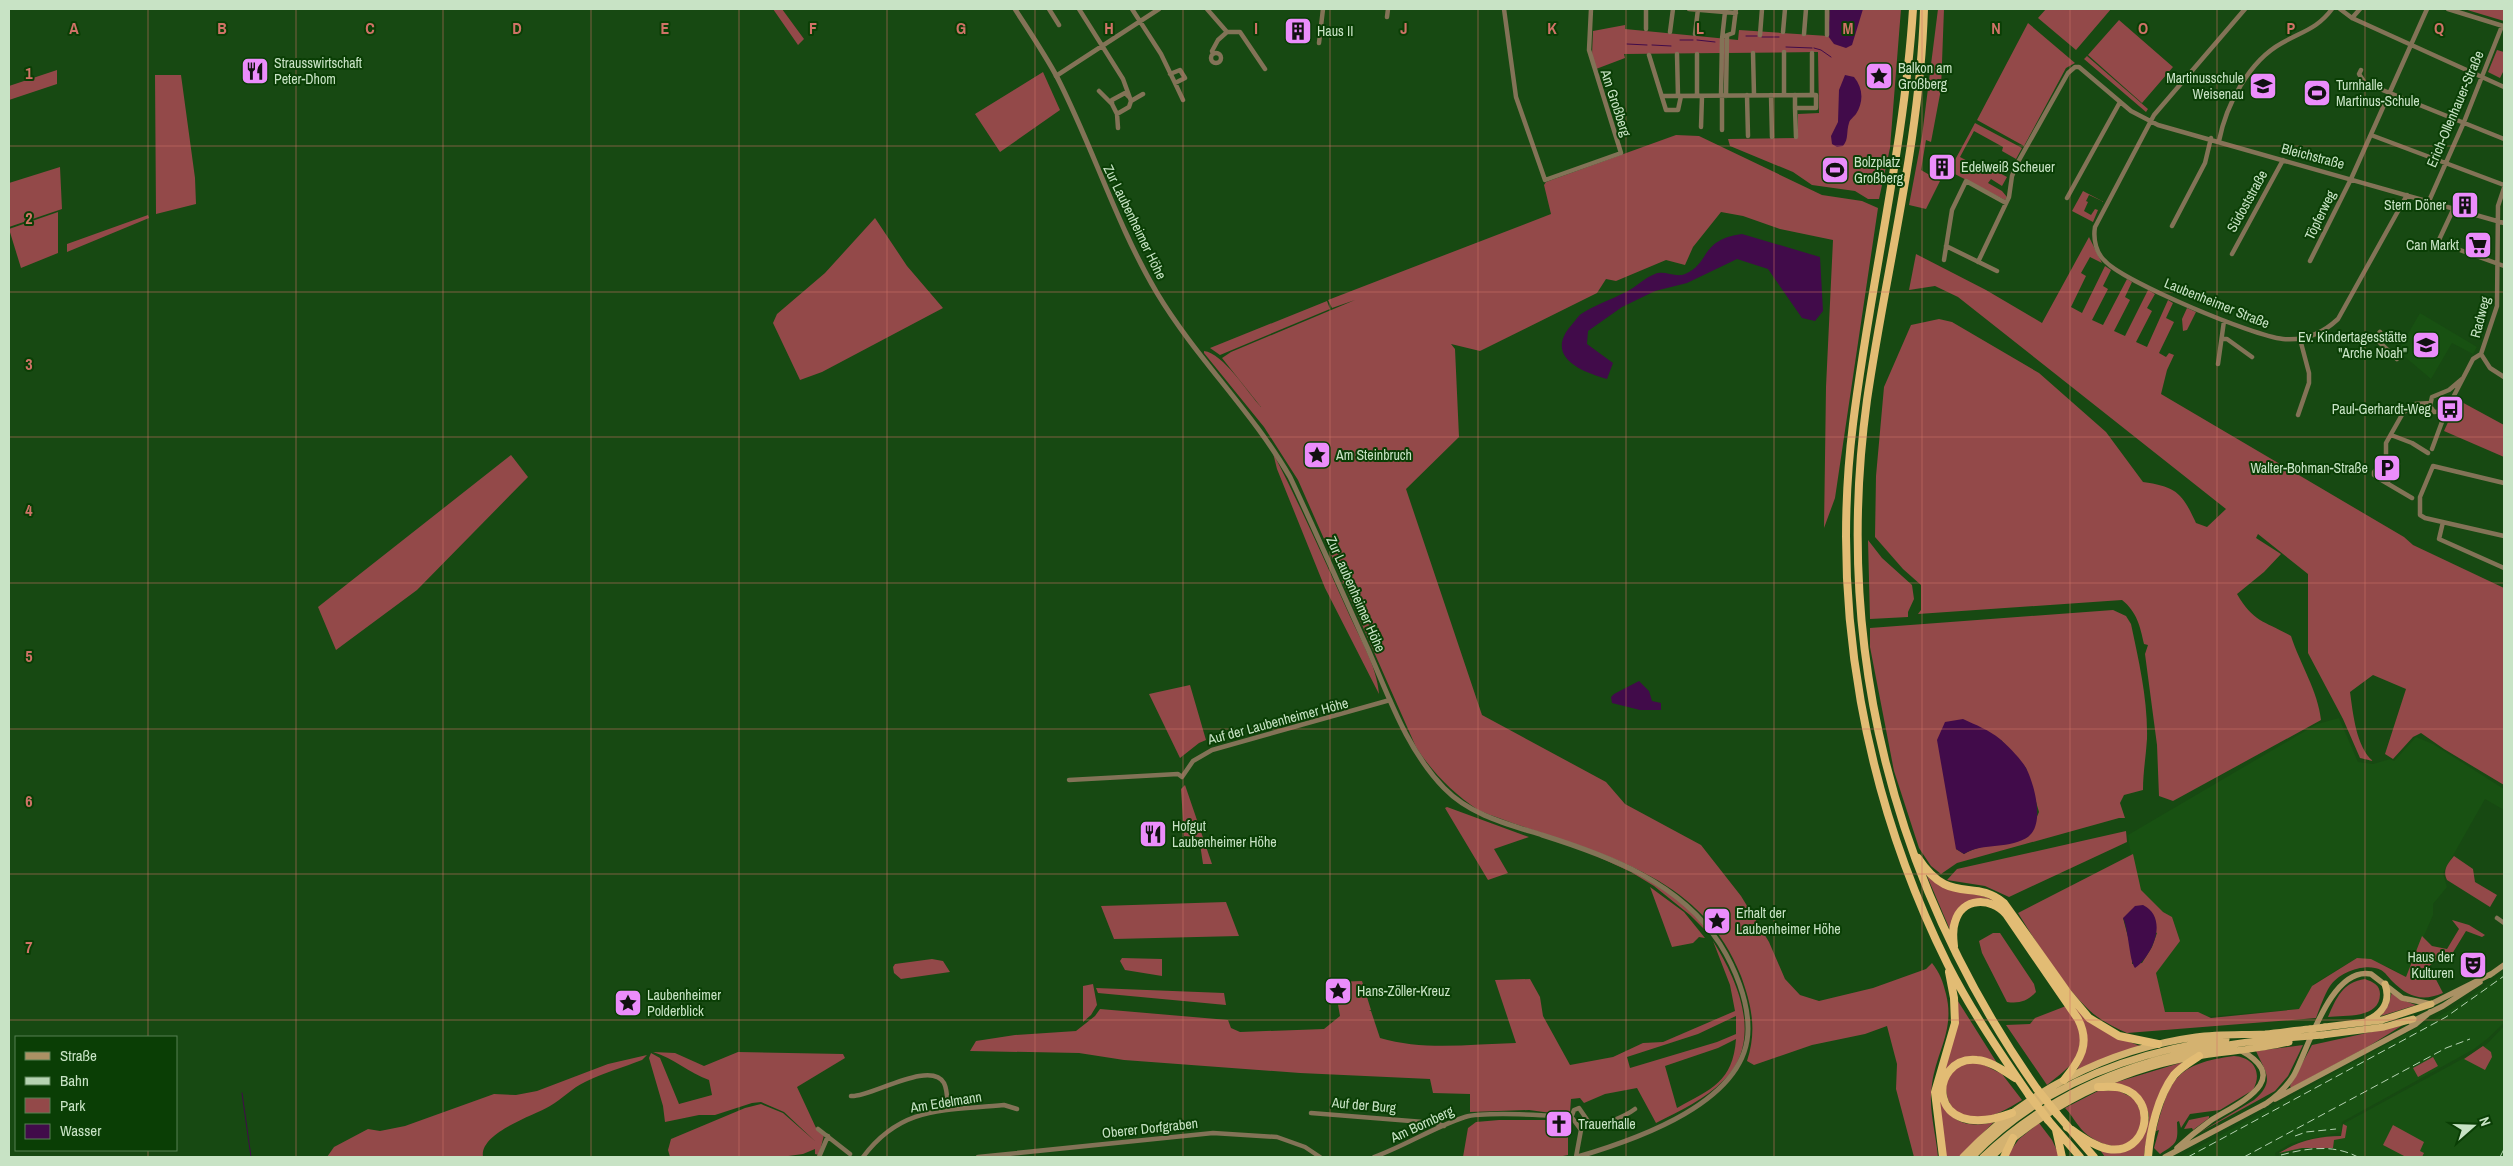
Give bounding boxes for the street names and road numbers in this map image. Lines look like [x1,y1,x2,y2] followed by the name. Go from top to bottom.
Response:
[2422,48,2488,170] street label: Erich-Ollenhauer-Straße
[1596,66,1635,139] street label: Am Großberg
[2280,139,2346,173] street label: Bleichstraße
[1099,162,1171,282] street label: Zur Laubenheimer Höhe
[2223,167,2271,235] street label: Südoststraße
[2300,187,2340,243] street label: Töpferweg
[2162,274,2272,332] street label: Laubenheimer Straße
[2466,294,2494,340] street label: Radweg
[1322,533,1390,655] street label: Zur Laubenheimer Höhe
[1205,694,1350,749] street label: Auf der Laubenheimer Höhe
[908,1087,983,1117] street label: Am Edelmann
[1330,1093,1397,1117] street label: Auf der Burg
[1387,1101,1457,1147] street label: Am Bornberg
[1101,1114,1199,1142] street label: Oberer Dorfgraben

